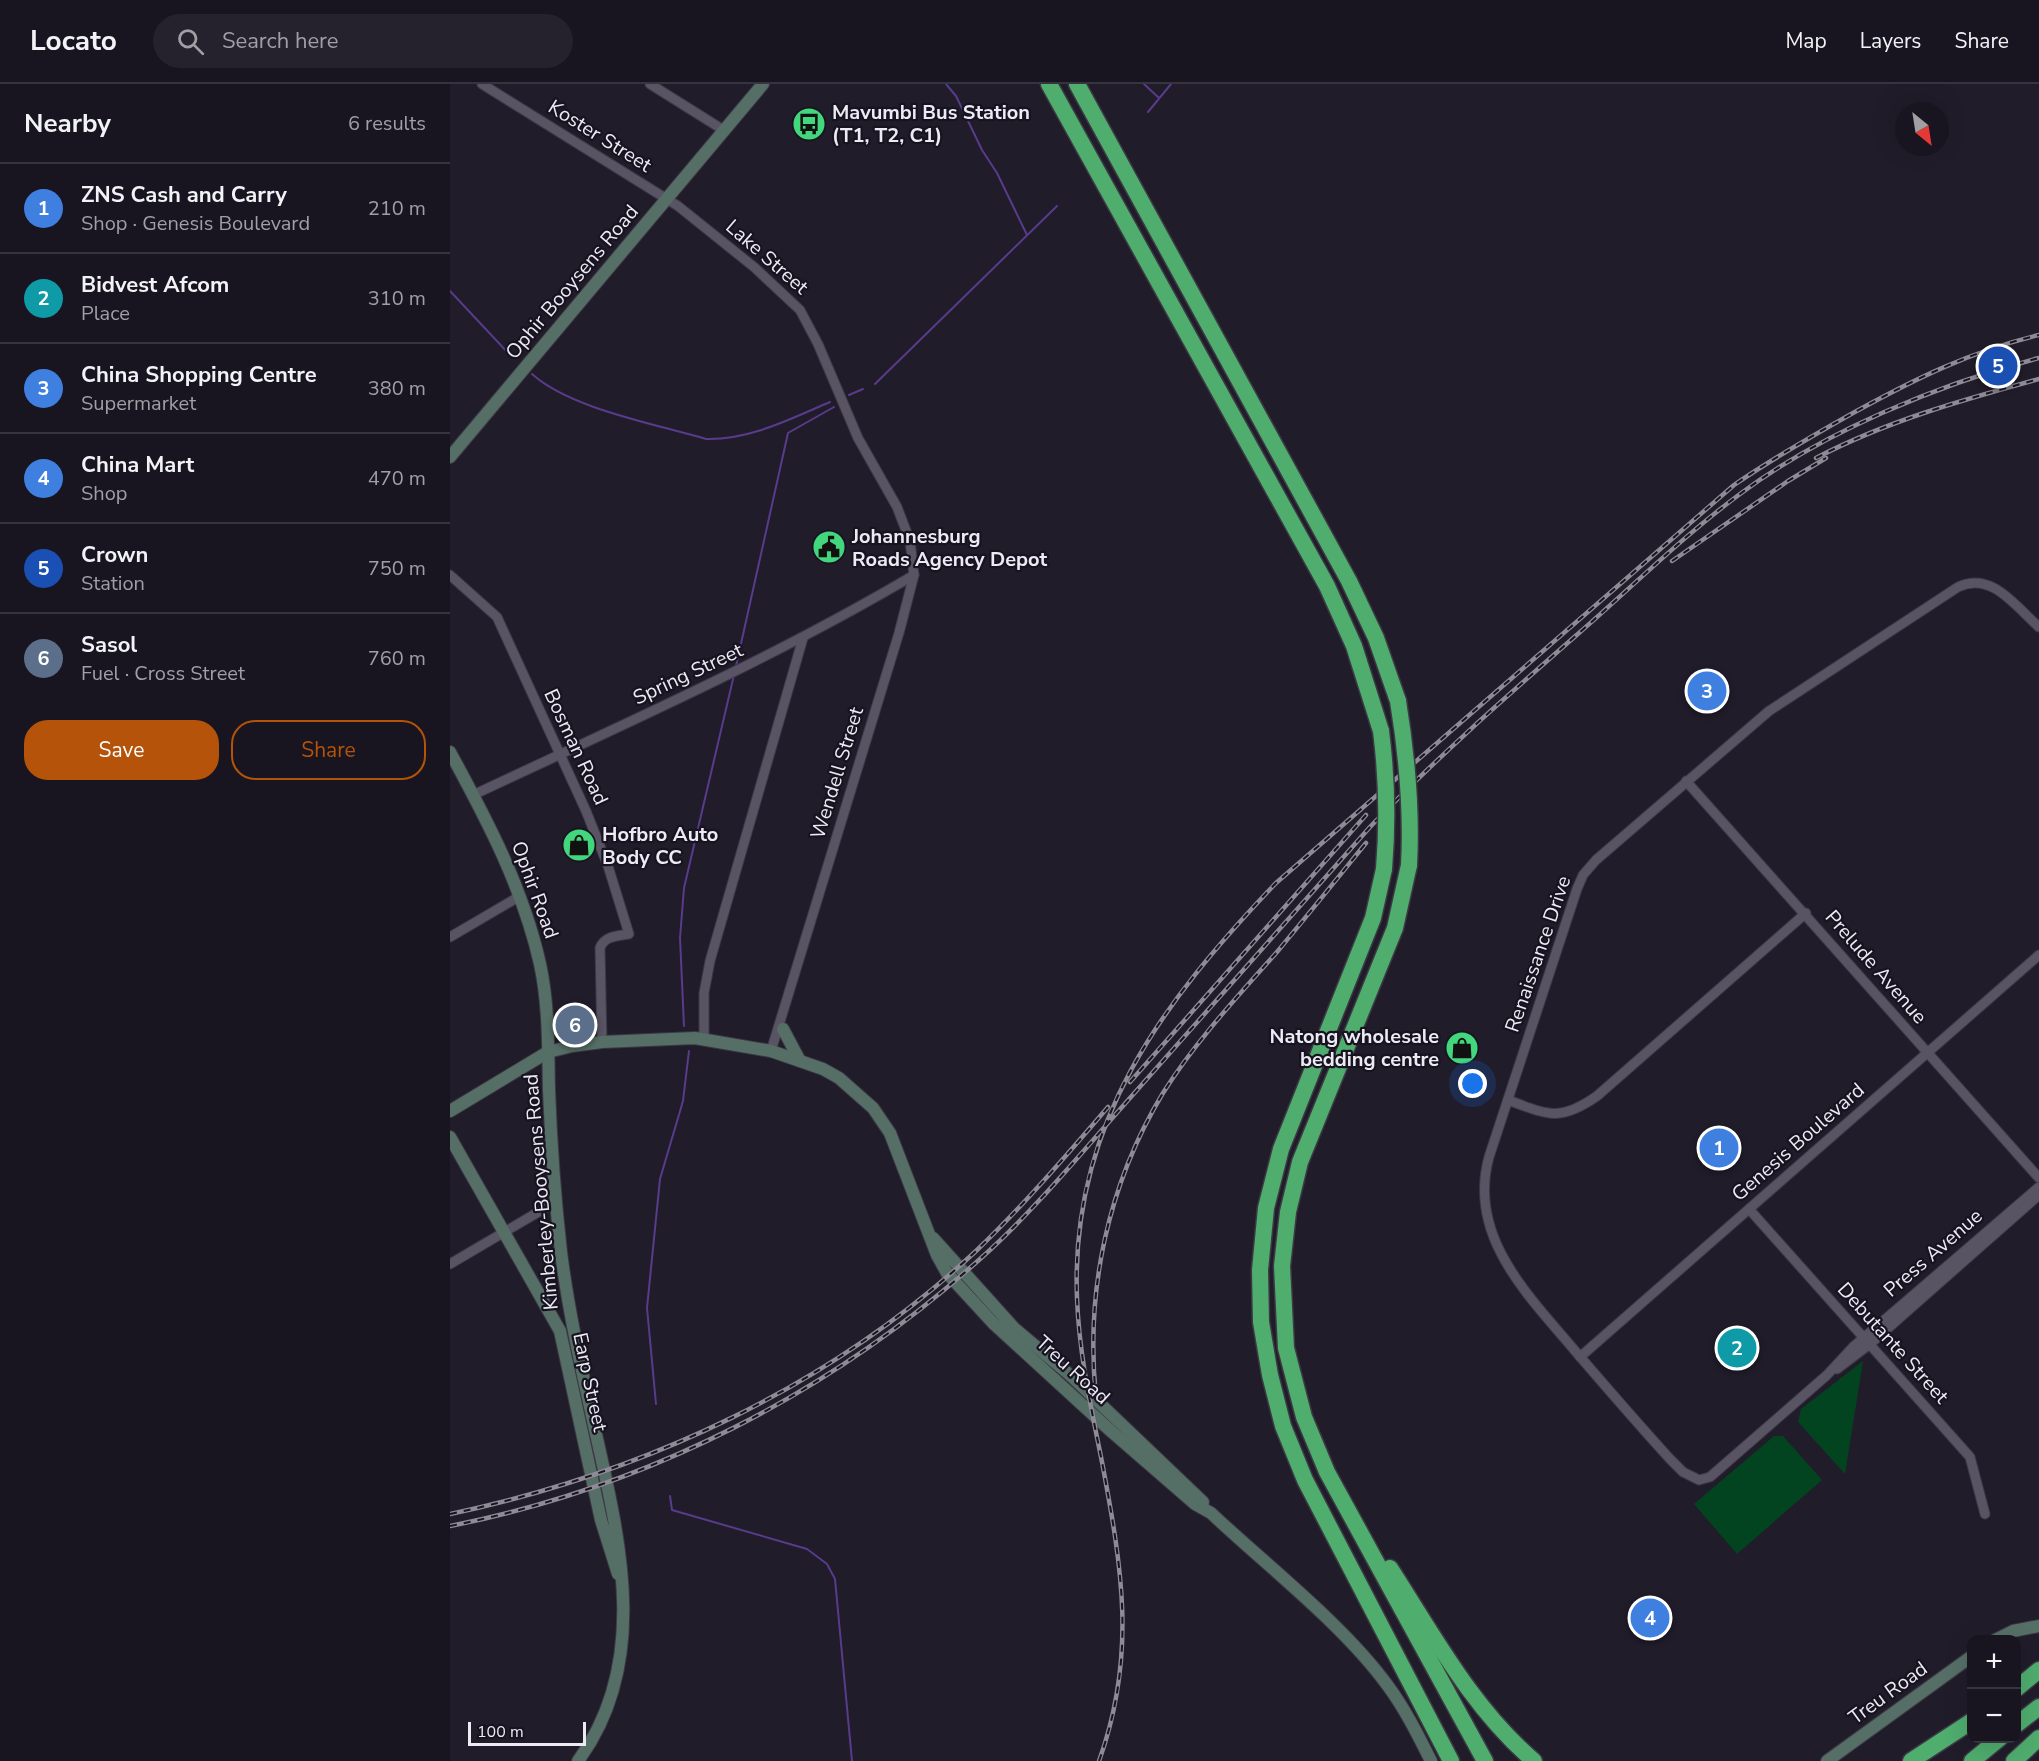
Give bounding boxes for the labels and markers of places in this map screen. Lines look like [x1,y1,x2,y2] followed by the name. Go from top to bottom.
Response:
[832,99,1030,149] place label: Mavumbi Bus Station (T1, T2, C1)
[791,106,827,142] bus stop icon: Mavumbi Bus Station (T1, T2, C1)
[1978,344,2018,388] pin: 5
[851,523,1047,573] place label: Johannesburg Roads Agency Depot
[811,529,847,565] public building icon: Johannesburg Roads Agency Depot
[1688,668,1726,714] pin: 3
[602,821,718,871] place label: Hofbro Auto Body CC
[561,827,597,863] shop icon: Hofbro Auto Body CC
[556,1002,594,1048] pin: 6
[1270,1023,1439,1073] place label: Natong wholesale bedding centre
[1444,1030,1480,1066] shop icon: Natong wholesale bedding centre
[1700,1126,1738,1170] pin: 1
[1718,1326,1756,1370] pin: 2
[1630,1596,1670,1640] pin: 4

